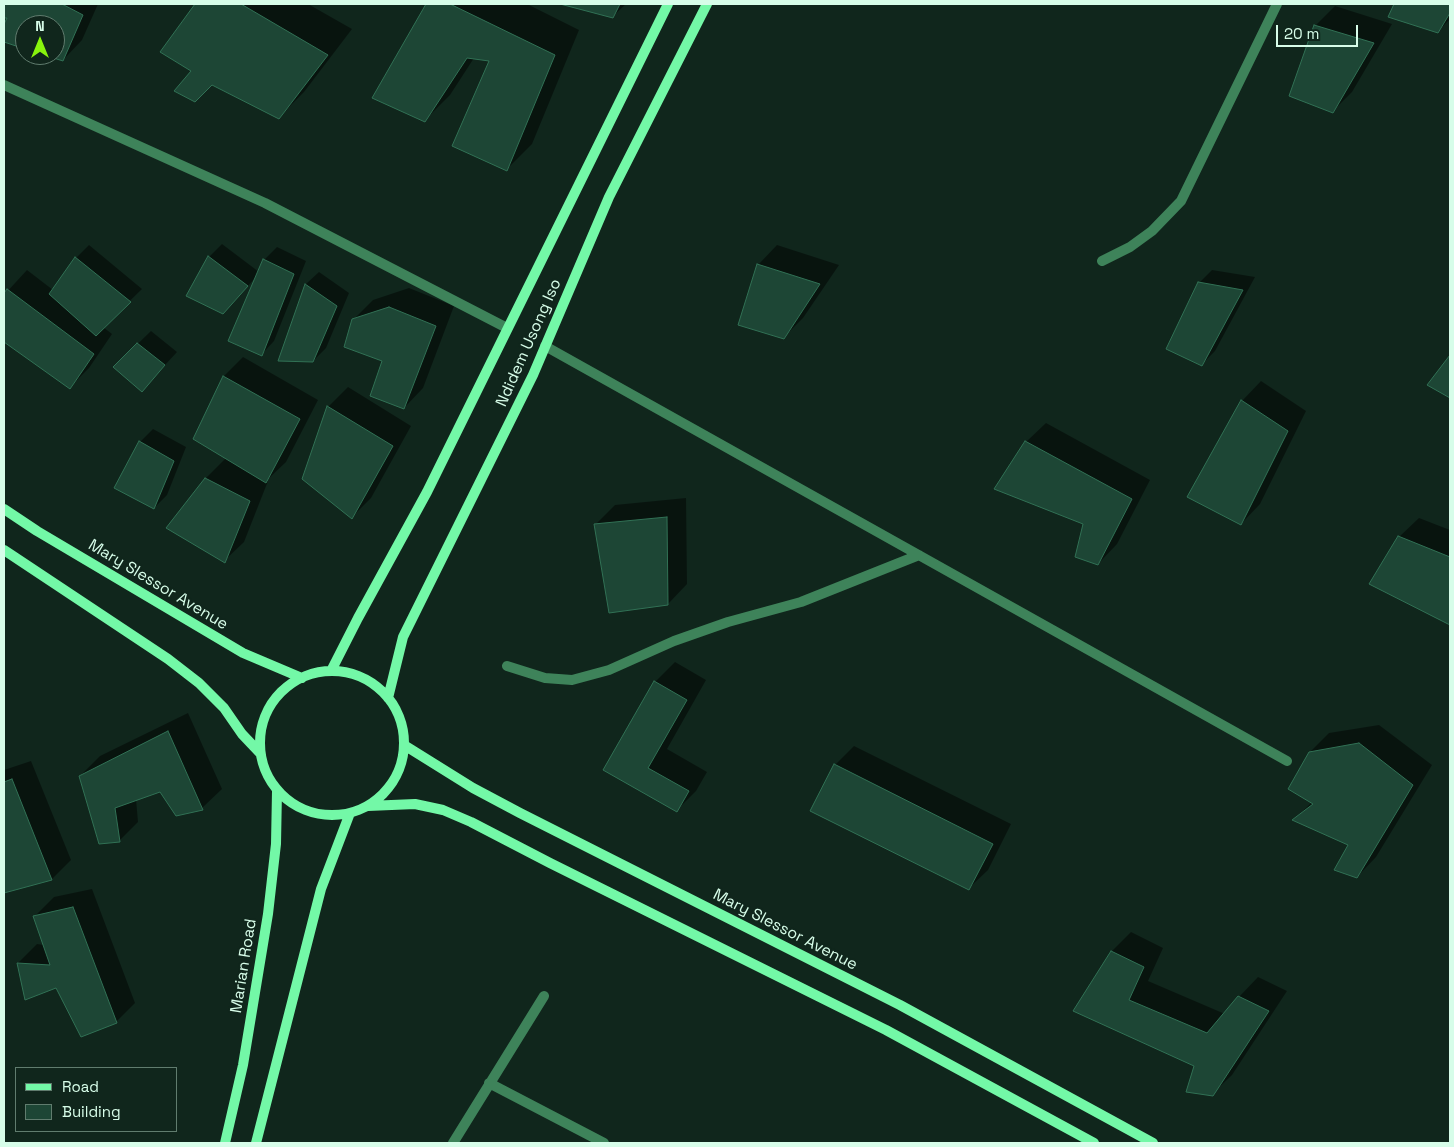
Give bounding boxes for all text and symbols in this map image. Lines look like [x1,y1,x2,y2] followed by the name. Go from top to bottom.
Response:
[15,15,65,65] north arrow
[1279,15,1362,47] scale bar
[35,17,45,35] text: N
[1284,24,1319,43] text: 20 m
[492,276,566,410] street label: Ndidem Usong Iso
[85,536,231,634] street label: Mary Slessor Avenue
[710,885,860,975] street label: Mary Slessor Avenue
[227,917,261,1015] street label: Marian Road
[15,1067,178,1132] legend
[62,1077,99,1096] text: Road
[62,1102,121,1121] text: Building

